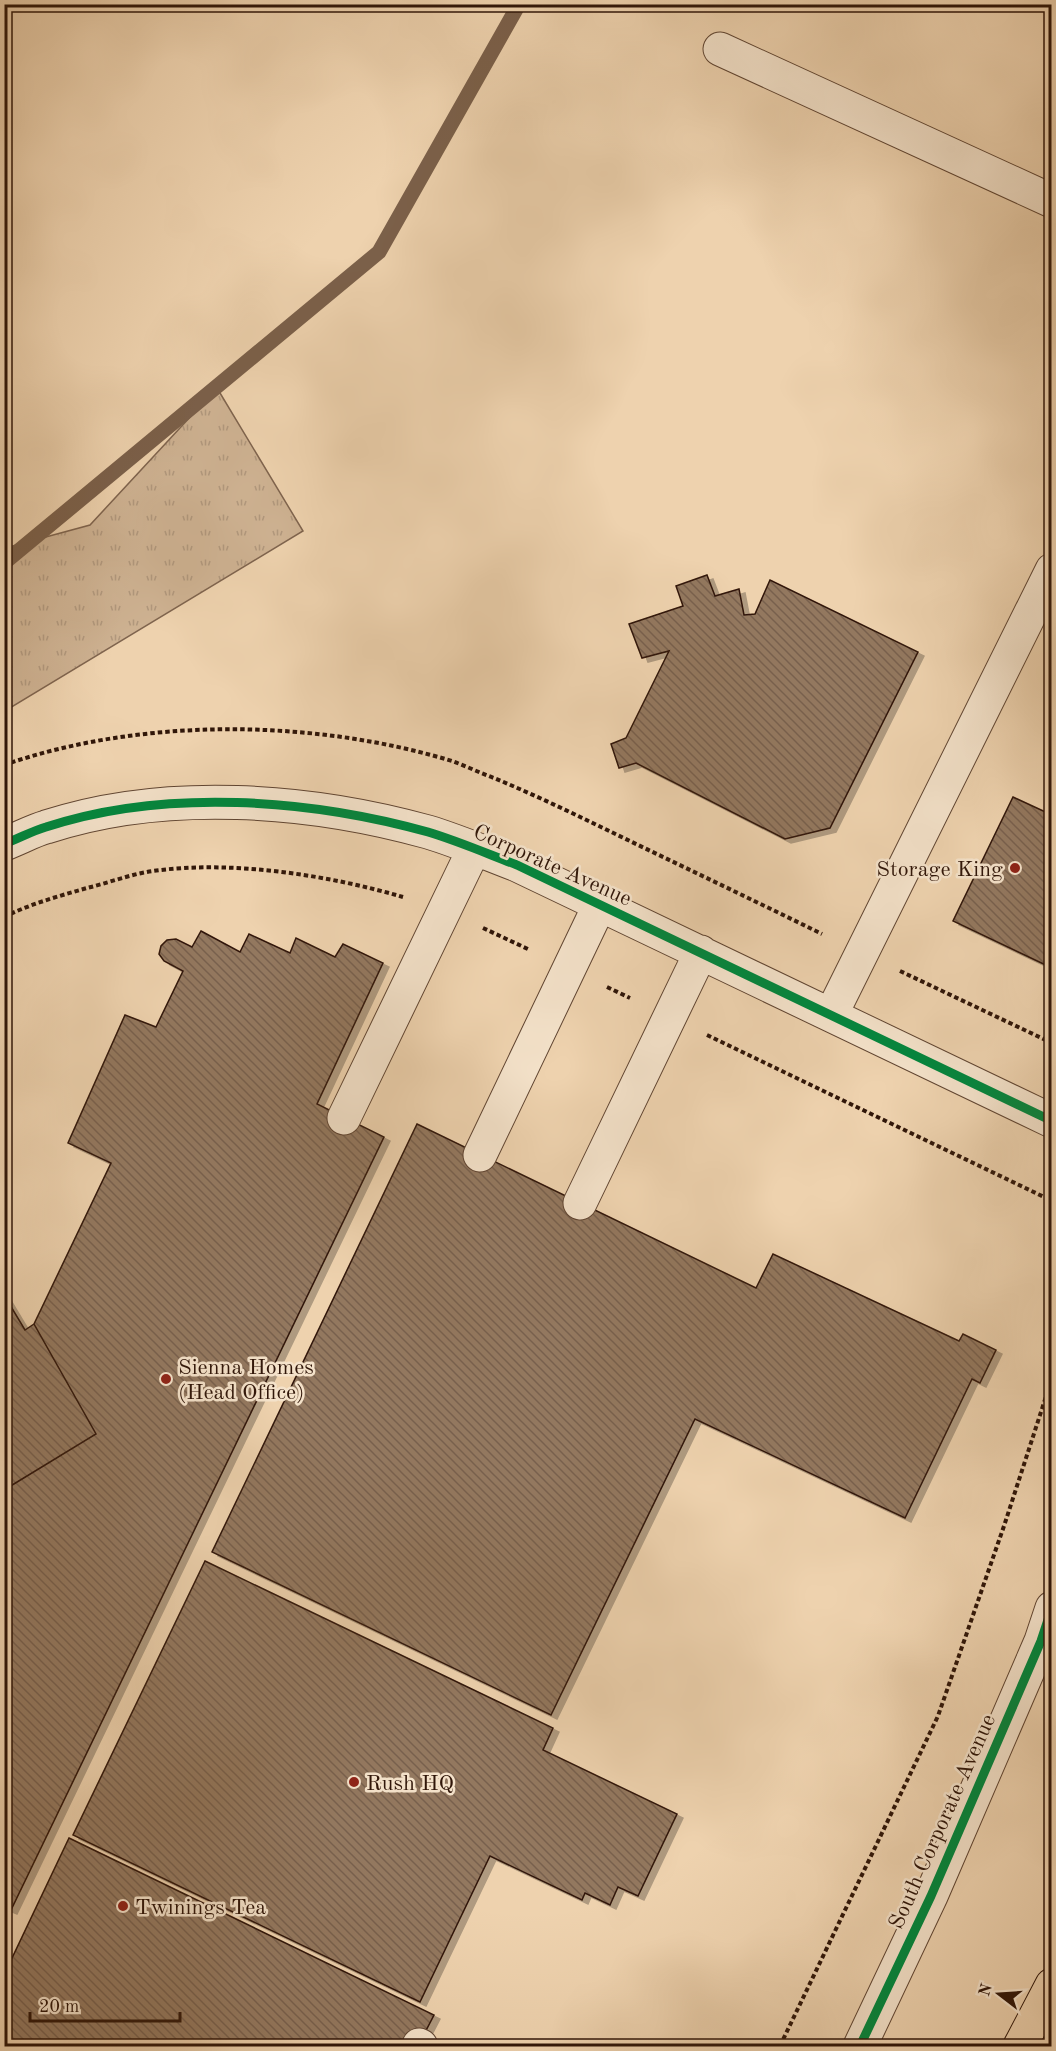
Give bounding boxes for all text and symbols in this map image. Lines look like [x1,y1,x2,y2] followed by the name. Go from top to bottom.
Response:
[470,821,635,911] street label: Corporate Avenue
[876,859,1003,881] place label: Storage King
[1008,861,1022,875] marker: Storage King
[178,1357,314,1404] place label: Sienna Homes (Head Office)
[159,1372,173,1386] marker: Sienna Homes (Head Office)
[885,1711,1000,1933] street label: South Corporate Avenue
[366,1773,454,1795] place label: Rush HQ
[347,1775,361,1789] marker: Rush HQ
[135,1897,266,1919] place label: Twinings Tea
[116,1899,130,1913] marker: Twinings Tea
[969,1964,1029,2024] north arrow
[977,1981,996,1998] text: N
[30,1985,180,2023] scale bar
[39,1998,79,2016] text: 20 m

